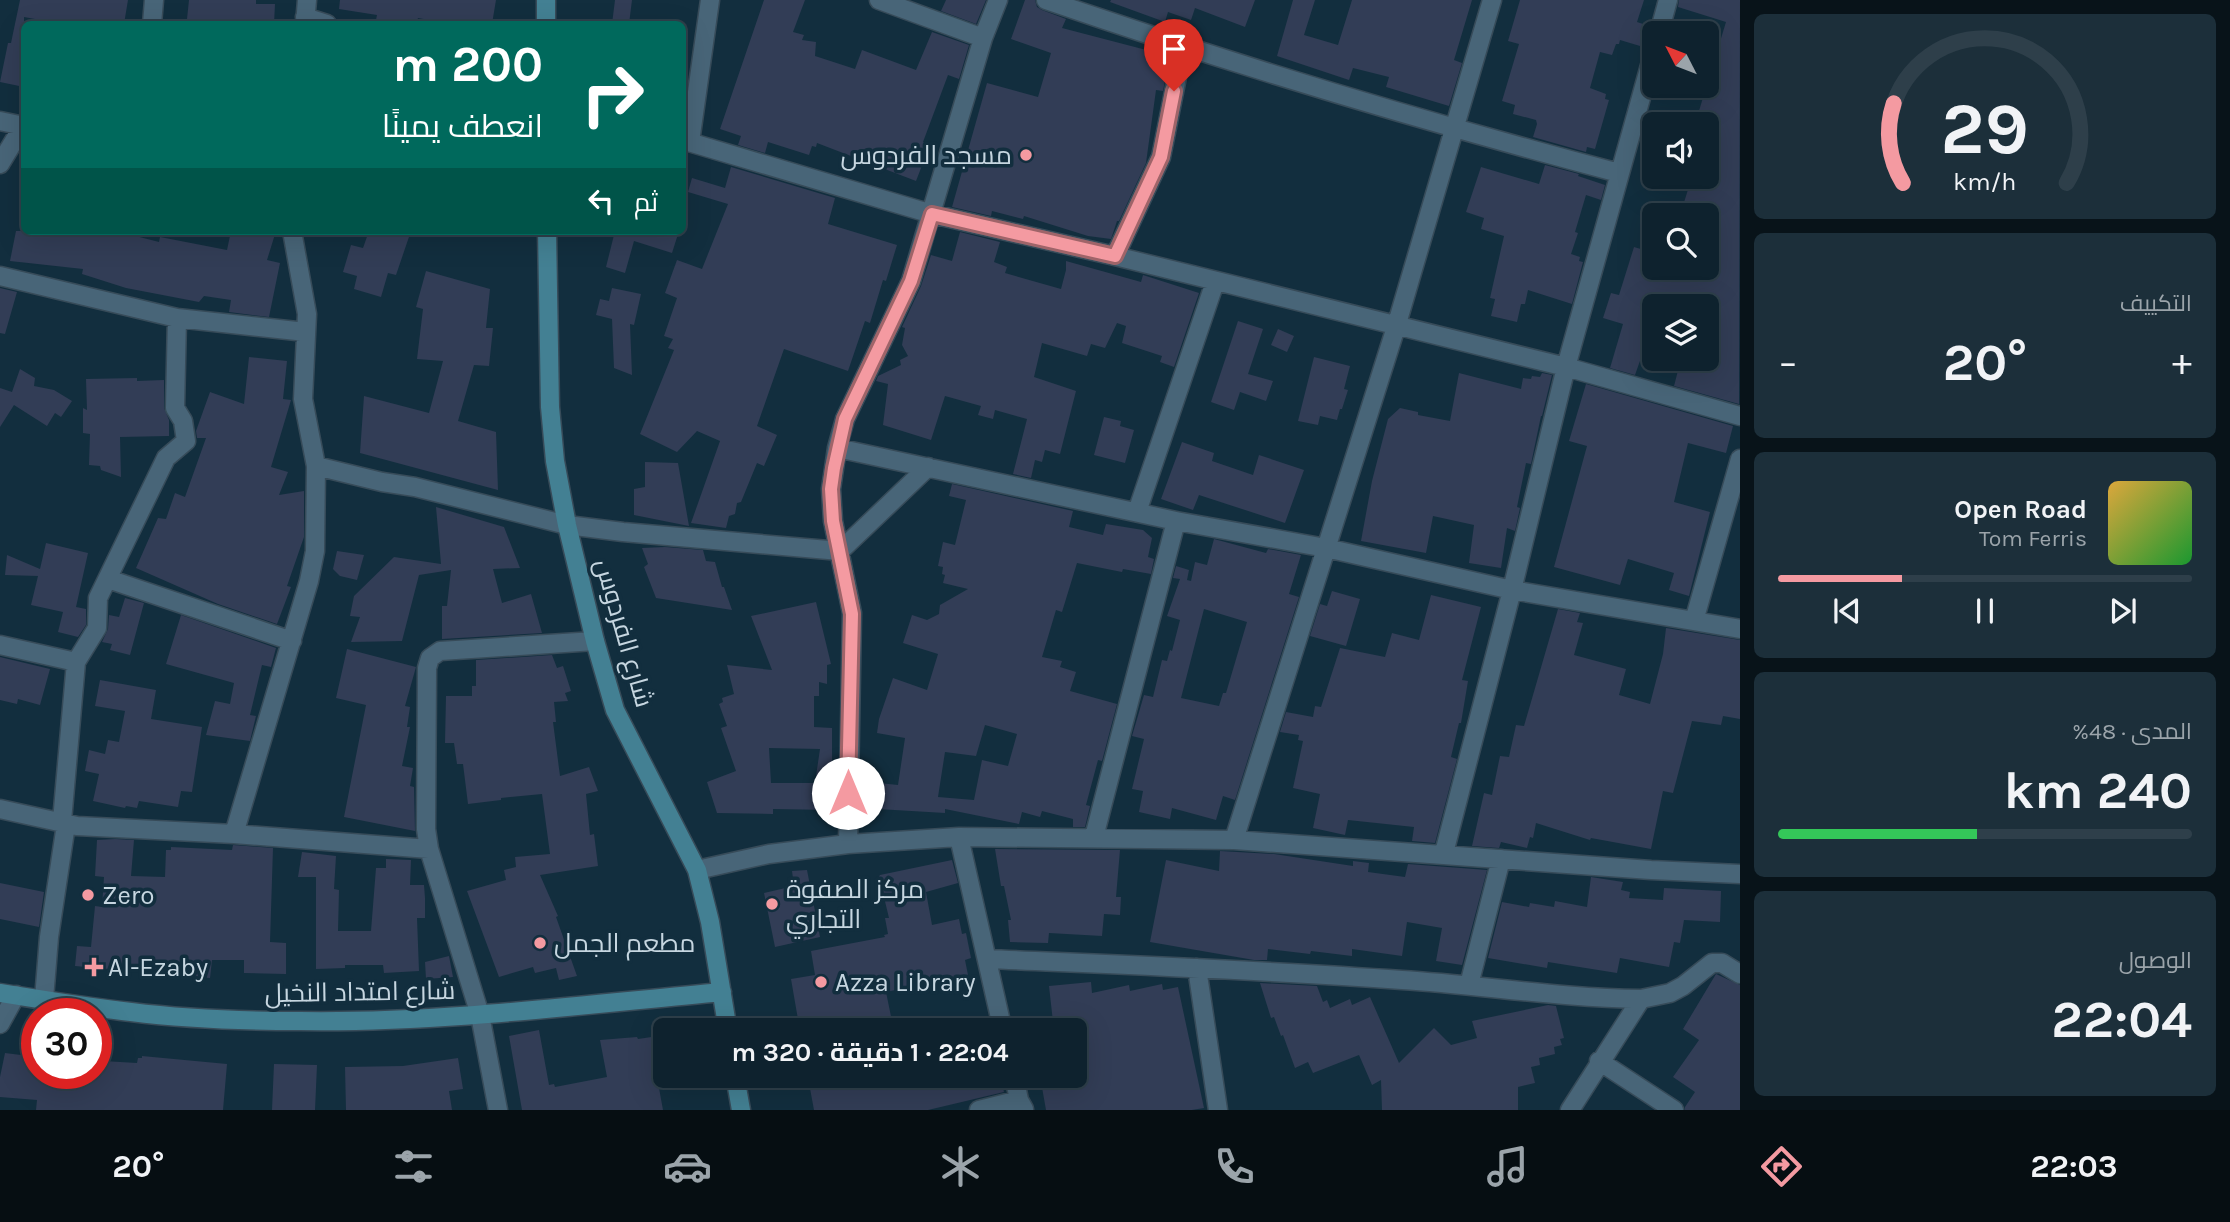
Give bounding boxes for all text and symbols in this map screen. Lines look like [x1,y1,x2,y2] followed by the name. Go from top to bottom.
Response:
[1144,19,1204,91] pin
[1642,21,1718,98] north arrow
[1642,21,1719,371] map controls
[1155,30,1193,68] icon: arrive
[392,36,543,93] text: 200 m
[567,49,658,140] icon: right
[1941,86,2029,171] text: 29
[382,108,543,145] text: انعطف يمينًا
[1642,112,1719,189] button: sound
[840,140,1012,171] place label: مسجد الفردوس
[1018,147,1034,163] marker: مسجد الفردوس
[1953,166,2017,195] text: km/h
[582,182,620,220] icon: left
[634,187,658,218] text: ثم
[1642,203,1719,280] button: search
[2120,290,2192,317] text: التكييف
[1642,294,1719,371] button: layers
[1943,332,2027,393] text: 20°
[1778,340,1798,385] text: −
[2172,340,2192,385] text: +
[1954,494,2087,525] text: Open Road
[1979,525,2087,552] text: Tom Ferris
[587,555,660,711] street label: شارع الفردوس
[1828,592,1866,630] icon: previous
[1966,592,2004,630] icon: pause
[2104,592,2142,630] icon: next
[2072,718,2192,745] text: المدى · 48%
[811,756,885,830] position arrow
[2003,760,2192,821] text: 240 km
[786,874,924,939] place label: مركز الصفوة التجاري
[102,880,154,911] place label: Zero
[80,887,96,903] marker: Zero
[764,896,780,912] marker: مركز الصفوة التجاري
[554,928,696,961] place label: مطعم الجمل
[532,935,548,951] marker: مطعم الجمل
[2119,947,2192,974] text: الوصول
[108,952,208,983] place label: Al-Ezaby
[86,959,102,975] marker: Al-Ezaby
[835,967,976,998] place label: Azza Library
[813,974,829,990] marker: Azza Library
[264,975,456,1010] street label: شارع امتداد النخيل
[2051,989,2192,1050] text: 22:04
[21,998,112,1089] speed limit sign: 30
[732,1037,1008,1068] text: 22:04 · 1 دقيقة · 320 m
[389,1142,438,1191] icon: filters
[663,1142,712,1191] icon: car
[936,1142,985,1191] icon: climate
[1210,1142,1259,1191] icon: phone
[1483,1142,1532,1191] icon: music
[1757,1142,1806,1191] icon: directions
[112,1148,164,1185] text: 20°
[2030,1148,2118,1185] text: 22:03

